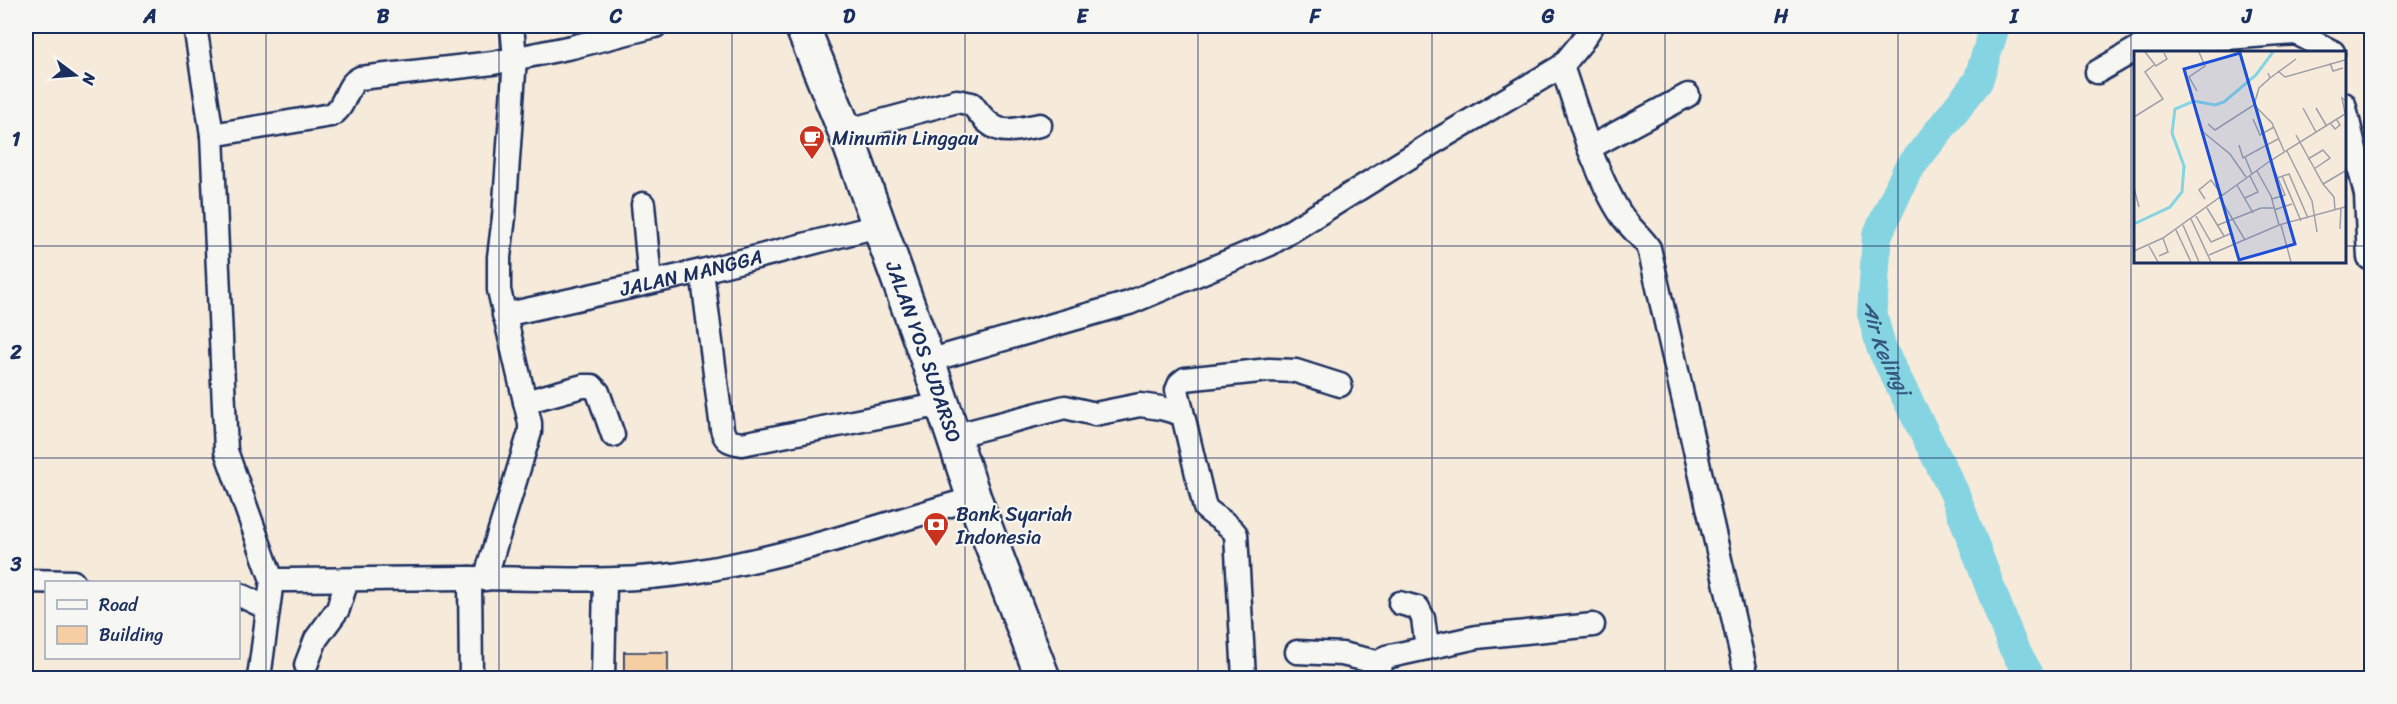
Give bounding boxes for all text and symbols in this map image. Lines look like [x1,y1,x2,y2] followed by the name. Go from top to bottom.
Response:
[142,0,157,34] text: A
[377,0,390,34] text: B
[609,0,623,34] text: C
[843,0,856,34] text: D
[1076,0,1089,34] text: E
[1309,0,1322,34] text: F
[1541,0,1555,34] text: G
[1773,0,1789,34] text: H
[2009,0,2020,34] text: I
[2241,0,2253,34] text: J
[45,45,105,105] north arrow
[2134,51,2346,262] inset map
[73,69,105,89] text: N
[832,121,979,156] place label: Minumin Linggau
[12,122,21,157] text: 1
[797,123,827,161] cafe icon: Minumin Linggau
[616,239,766,306] street label: JALAN MANGGA
[875,255,972,447] street label: JALAN YOS SUDARSO
[1853,301,1923,406] water label: Air Kelingi
[9,335,22,370] text: 2
[955,497,1072,555] place label: Bank Syariah Indonesia
[921,510,951,548] bank icon: Bank Syariah Indonesia
[10,547,22,582] text: 3
[45,581,240,659] legend
[99,589,139,621] text: Road
[99,619,163,651] text: Building

